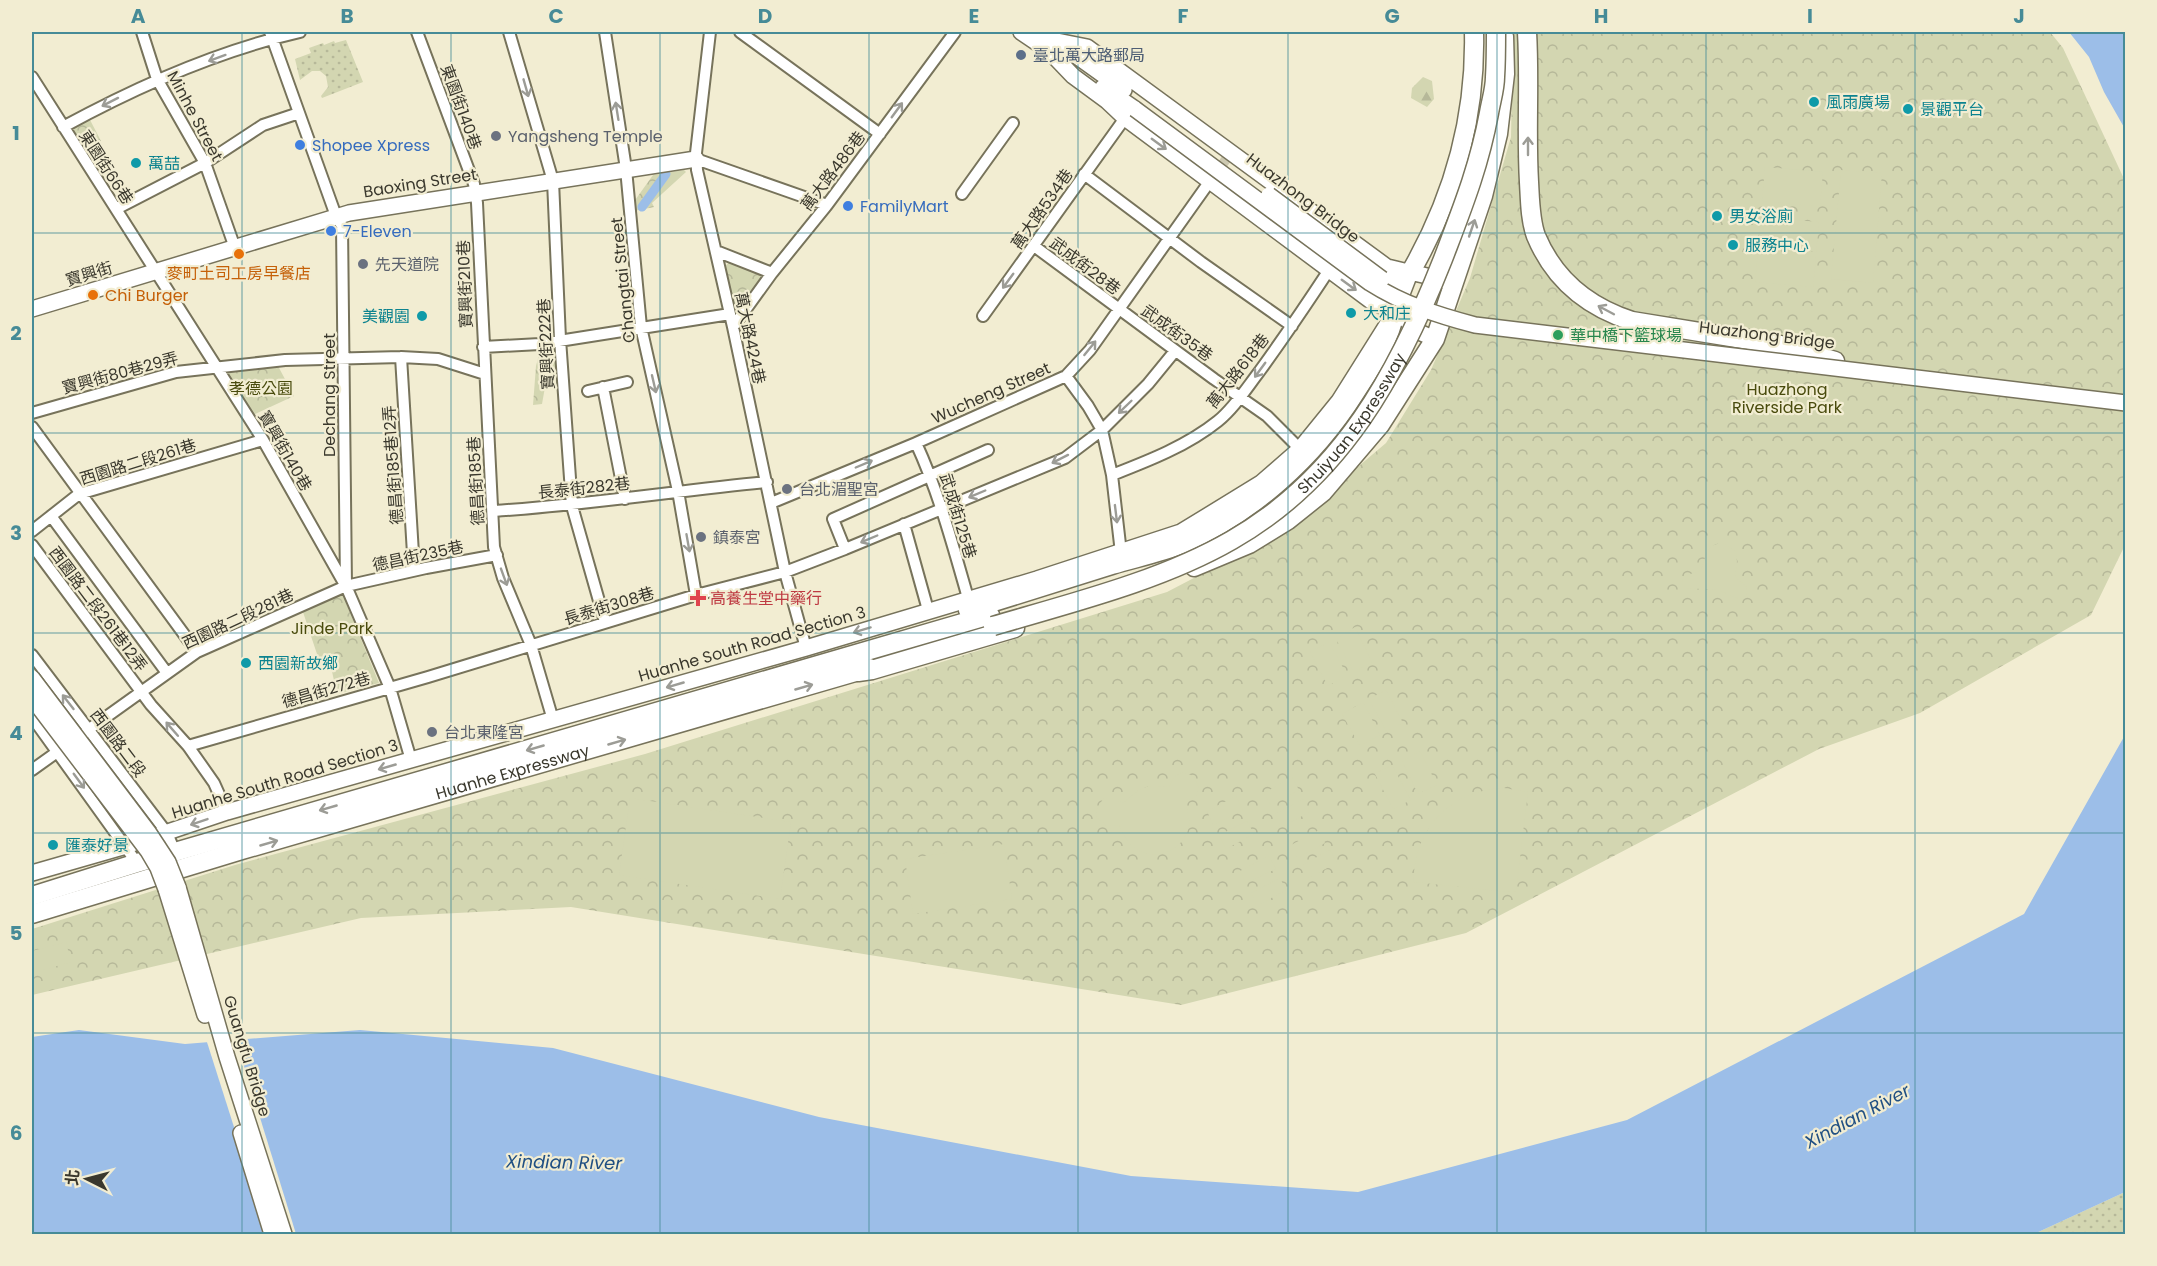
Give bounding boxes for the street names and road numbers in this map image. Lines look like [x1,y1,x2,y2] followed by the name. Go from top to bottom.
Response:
[435,61,487,153] street label: 東園街140巷
[162,67,229,165] street label: Minhe Street
[73,125,139,209] street label: 東園街66巷
[795,126,871,216] street label: 萬大路486巷
[1242,148,1364,248] street label: Huazhong Bridge
[362,163,479,203] street label: Baoxing Street
[1006,164,1078,254] street label: 萬大路534巷
[605,216,641,344] street label: Changtai Street
[1045,232,1125,300] street label: 武成街28巷
[452,239,478,329] street label: 寶興街210巷
[63,256,115,292] street label: 寶興街
[729,290,771,386] street label: 萬大路424巷
[532,298,560,390] street label: 寶興街222巷
[1136,299,1218,367] street label: 武成街35巷
[1698,315,1836,355] street label: Huazhong Bridge
[1201,329,1275,413] street label: 萬大路618巷
[318,333,341,457] street label: Dechang Street
[59,346,181,400] street label: 寶興街80巷29弄
[1292,349,1411,499] street label: Shuiyuan Expressway
[928,356,1054,430] street label: Wucheng Street
[377,405,409,525] street label: 德昌街185巷12弄
[253,407,317,495] street label: 寶興街140巷
[77,433,199,491] street label: 西園路二段261巷
[462,436,490,526] street label: 德昌街185巷
[934,470,982,562] street label: 武成街125巷
[537,472,631,504] street label: 長泰街282巷
[370,535,466,577] street label: 德昌街235巷
[43,542,153,676] street label: 西園路二段261巷12弄
[561,581,657,631] street label: 長泰街308巷
[179,583,297,655] street label: 西園路二段281巷
[635,600,869,688] street label: Huanhe South Road Section 3
[279,666,373,714] street label: 德昌街272巷
[85,704,151,782] street label: 西園路二段
[169,734,401,824] street label: Huanhe South Road Section 3
[433,738,592,805] street label: Huanhe Expressway
[218,993,276,1119] street label: Guangfu Bridge

